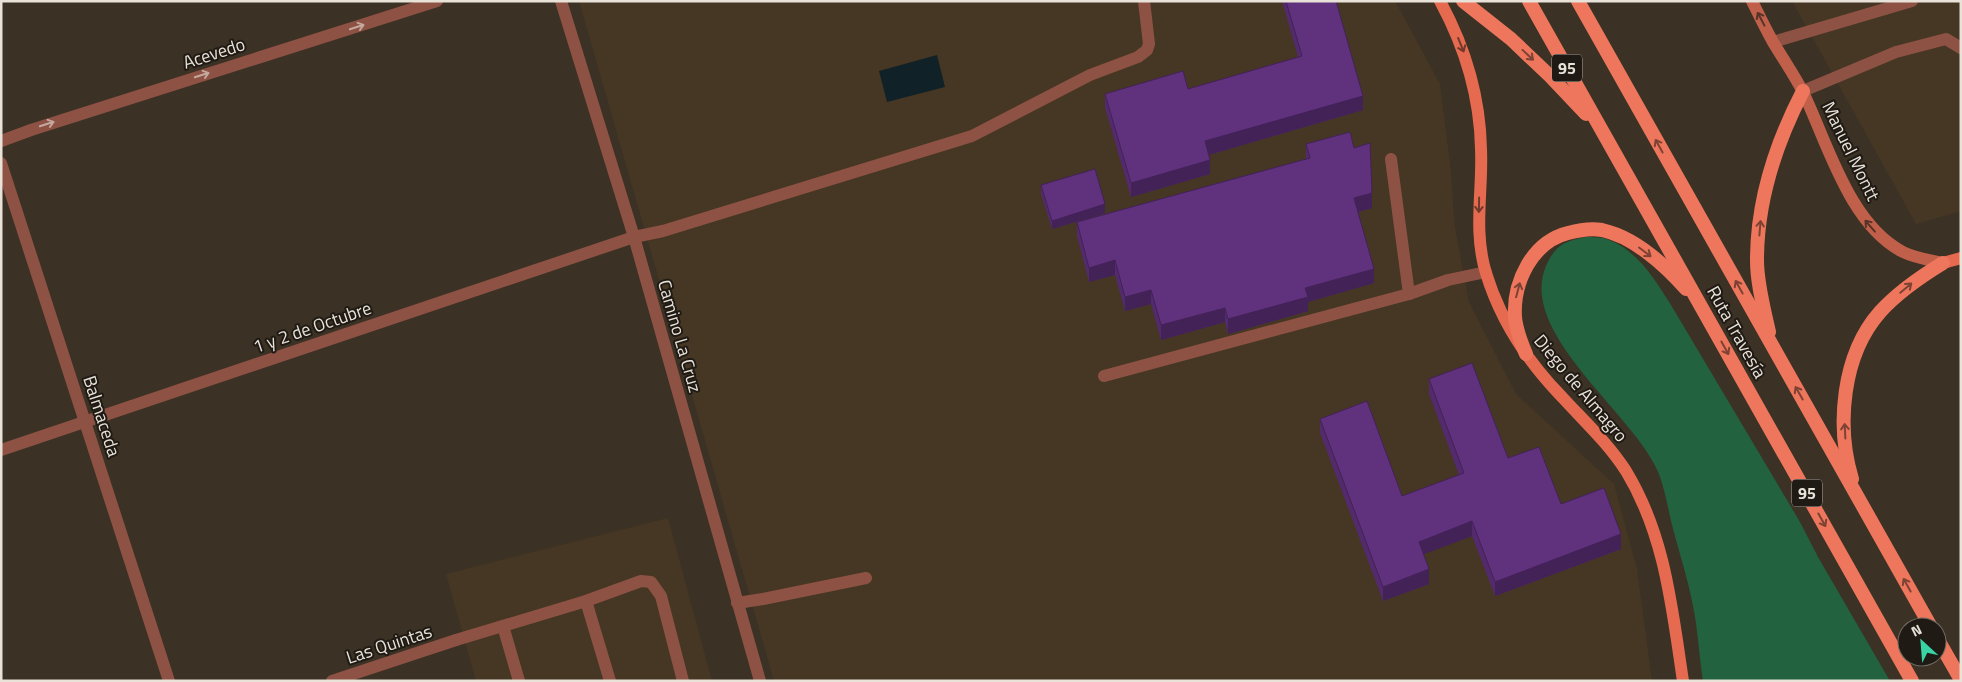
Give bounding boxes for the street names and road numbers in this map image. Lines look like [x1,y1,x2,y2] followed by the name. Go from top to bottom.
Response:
[179,30,249,76] street label: Acevedo
[1552,54,1582,82] road number: 95
[1815,97,1887,206] street label: Manuel Montt
[651,276,709,396] street label: Camino La Cruz
[1700,281,1774,383] street label: Ruta Travesía
[249,294,375,360] street label: 1 y 2 de Octubre
[1528,328,1634,448] street label: Diego de Almagro
[76,372,128,460] street label: Balmaceda
[1792,479,1822,506] road number: 95
[343,617,435,671] street label: Las Quintas

